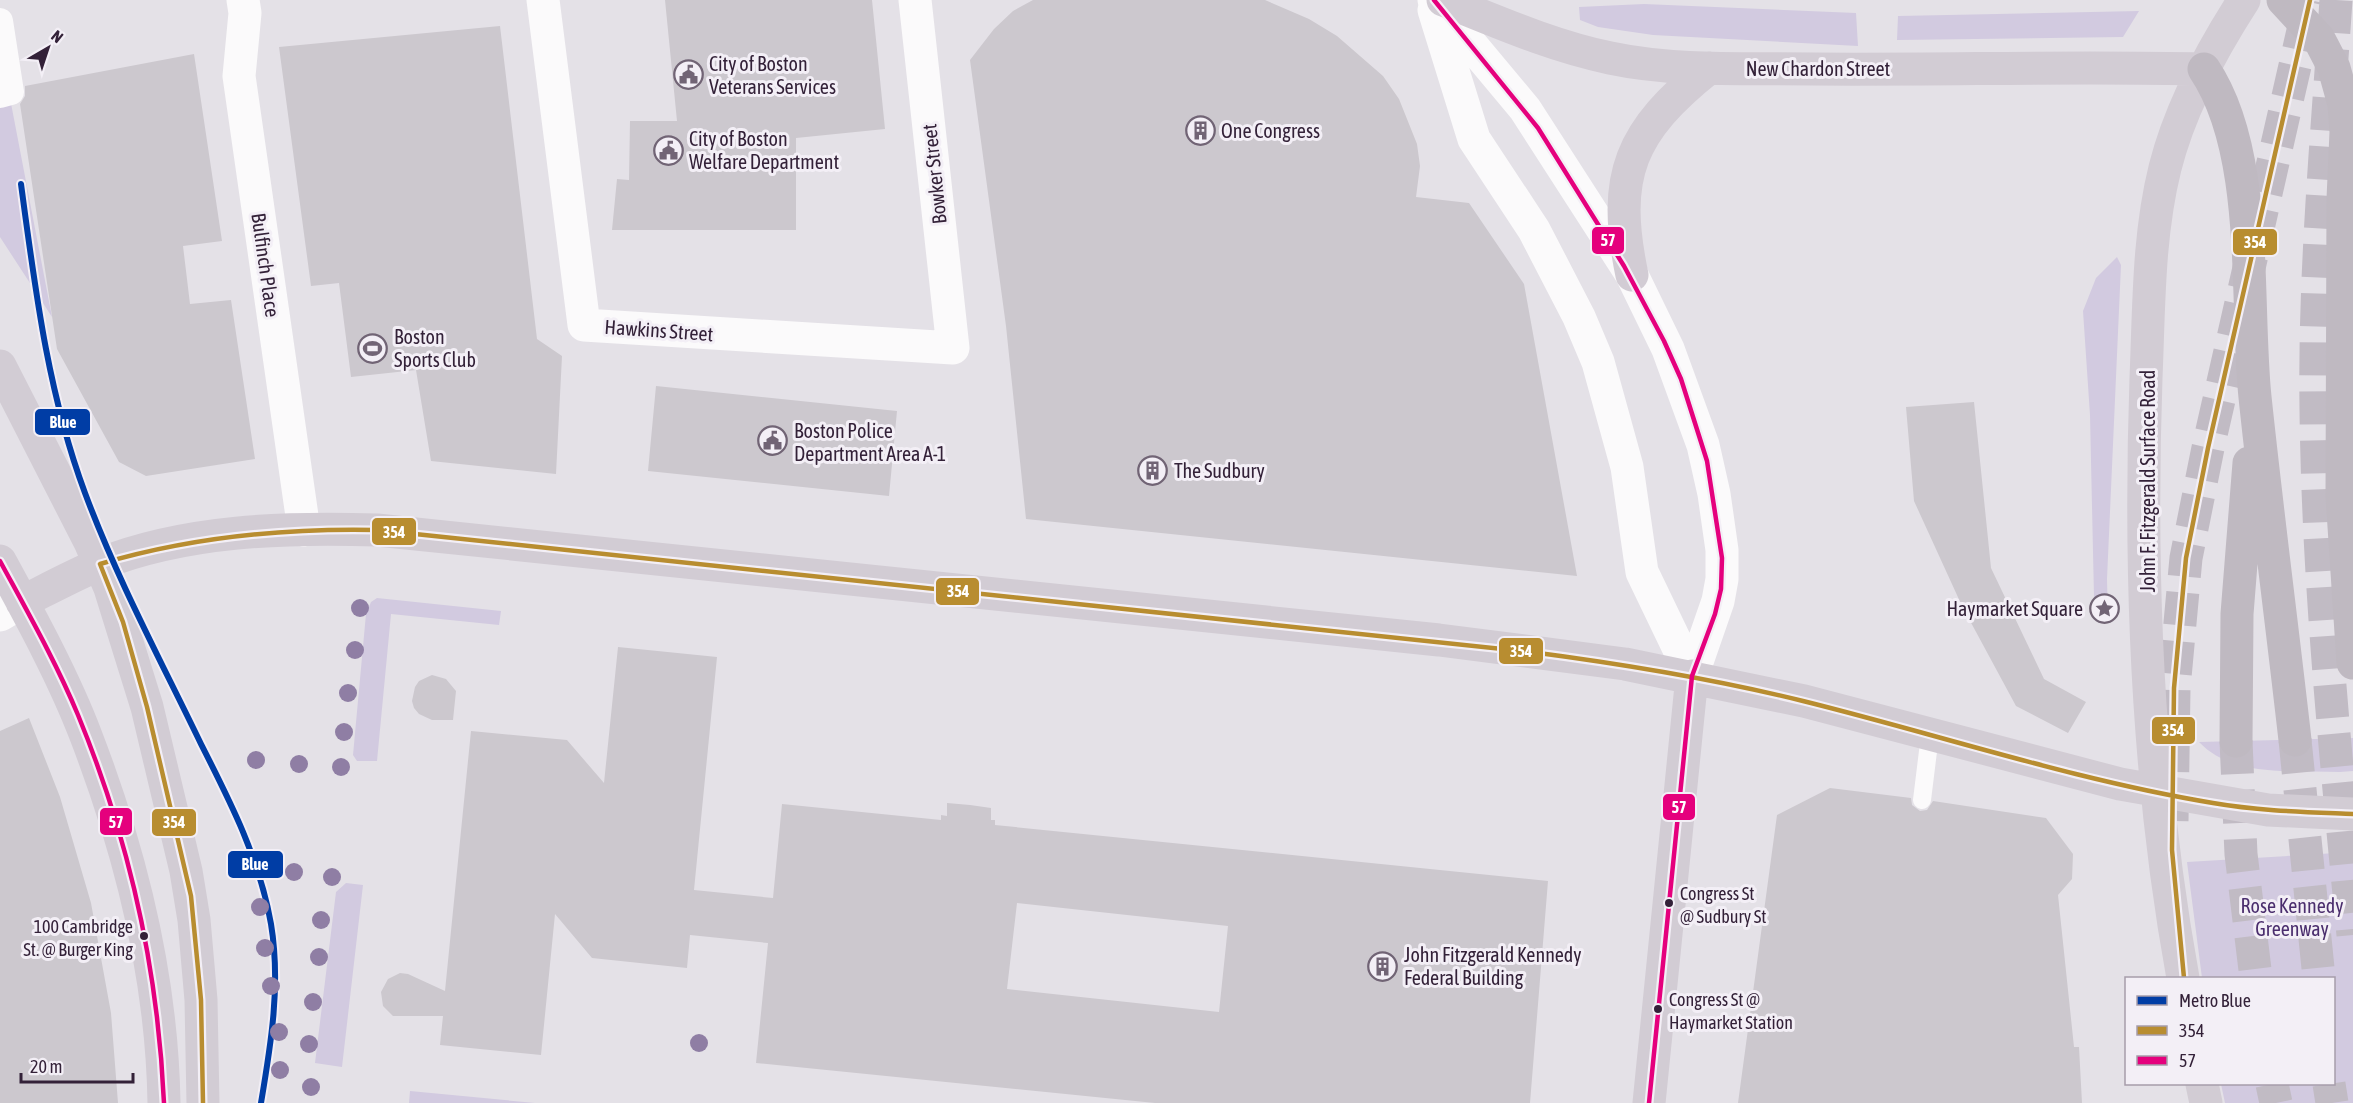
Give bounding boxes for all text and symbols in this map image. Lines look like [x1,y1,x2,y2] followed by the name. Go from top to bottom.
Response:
[18,18,78,78] north arrow
[48,26,67,46] text: N
[709,52,836,98] place label: City of Boston Veterans Services
[1746,57,1890,80] street label: New Chardon Street
[672,58,704,90] public building icon: City of Boston Veterans Services
[1184,114,1216,146] building icon: One Congress
[1221,119,1320,142] place label: One Congress
[917,123,951,225] street label: Bowker Street
[689,127,840,173] place label: City of Boston Welfare Department
[652,134,684,166] public building icon: City of Boston Welfare Department
[247,211,285,319] street label: Bulfinch Place
[1591,226,1625,255] line badge: 57
[2232,228,2278,256] line badge: 354
[1600,231,1616,249] text: 57
[2244,233,2267,251] text: 354
[604,315,714,345] street label: Hawkins Street
[394,325,476,371] place label: Boston Sports Club
[357,332,389,364] sports icon: Boston Sports Club
[2136,370,2159,592] street label: John F. Fitzgerald Surface Road
[34,408,91,436] line badge: Blue
[50,413,76,431] text: Blue
[794,419,946,465] place label: Boston Police Department Area A-1
[757,425,789,457] public building icon: Boston Police Department Area A-1
[1137,454,1169,486] building icon: The Sudbury
[1174,459,1265,482] place label: The Sudbury
[371,517,417,546] line badge: 354
[383,523,406,541] text: 354
[935,577,980,606] line badge: 354
[947,582,970,600] text: 354
[2088,592,2120,624] place icon: Haymarket Square
[1946,597,2083,620] place label: Haymarket Square
[1498,637,1544,665] line badge: 354
[1510,642,1533,660] text: 354
[2151,716,2196,745] line badge: 354
[2162,721,2185,739] text: 354
[1662,793,1696,821] line badge: 57
[1671,798,1687,816] text: 57
[99,807,133,836] line badge: 57
[151,808,197,837] line badge: 354
[108,813,124,831] text: 57
[163,813,186,831] text: 354
[227,850,284,879] line badge: Blue
[242,855,268,873] text: Blue
[1680,883,1766,927] place label: Congress St @ Sudbury St
[2241,894,2343,940] park label: Rose Kennedy Greenway
[1663,897,1675,909] marker: Congress St @ Sudbury St
[23,916,133,960] place label: 100 Cambridge St. @ Burger King
[138,930,150,942] marker: 100 Cambridge St. @ Burger King
[1404,943,1582,989] place label: John Fitzgerald Kennedy Federal Building
[1367,950,1399,982] building icon: John Fitzgerald Kennedy Federal Building
[2125,977,2335,1085] legend
[1669,989,1793,1033] place label: Congress St @ Haymarket Station
[2179,990,2251,1011] text: Metro Blue
[1652,1003,1664,1015] marker: Congress St @ Haymarket Station
[2179,1020,2204,1041] text: 354
[21,1046,134,1084] scale bar
[2179,1050,2196,1071] text: 57
[30,1056,62,1077] text: 20 m

